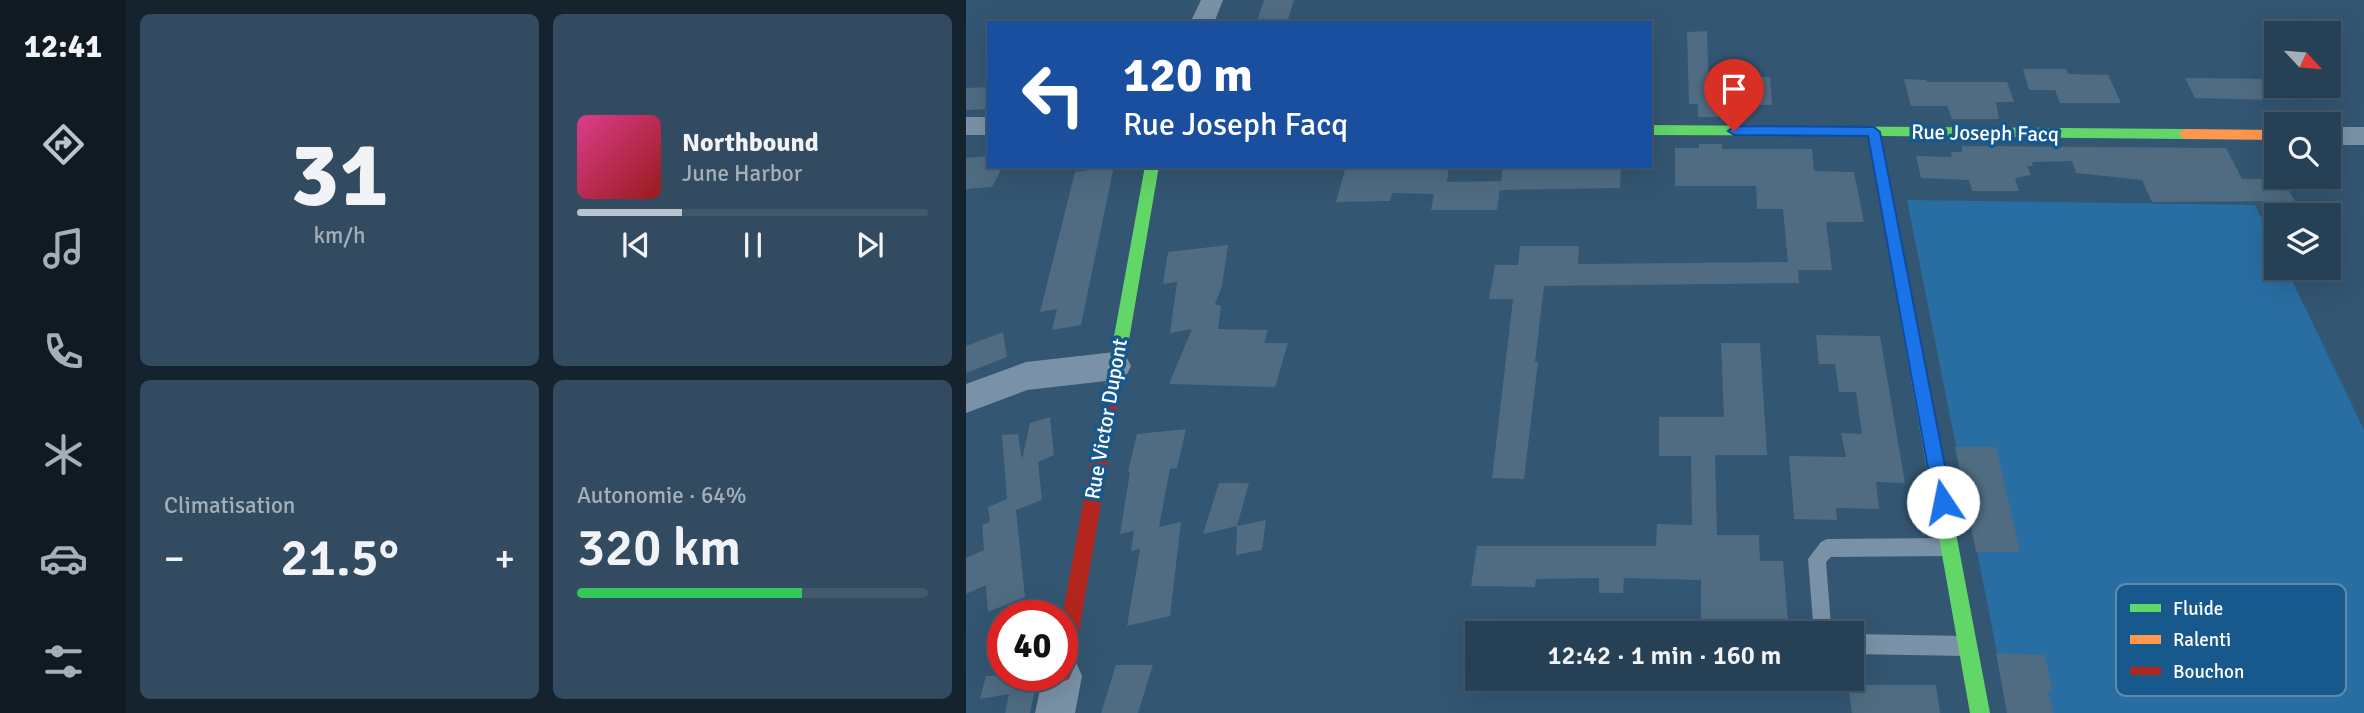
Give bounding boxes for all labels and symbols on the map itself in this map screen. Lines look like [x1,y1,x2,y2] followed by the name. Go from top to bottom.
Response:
[2264,21,2342,98] north arrow
[1704,59,1764,131] pin
[1911,119,2059,147] street label: Rue Joseph Facq
[1079,337,1133,501] street label: Rue Victor Dupont
[1906,465,1980,539] position arrow
[2116,584,2346,696] legend
[2173,597,2223,621] text: Fluide
[987,600,1078,691] speed limit sign: 40
[2173,628,2231,652] text: Ralenti
[2173,660,2244,684] text: Bouchon

